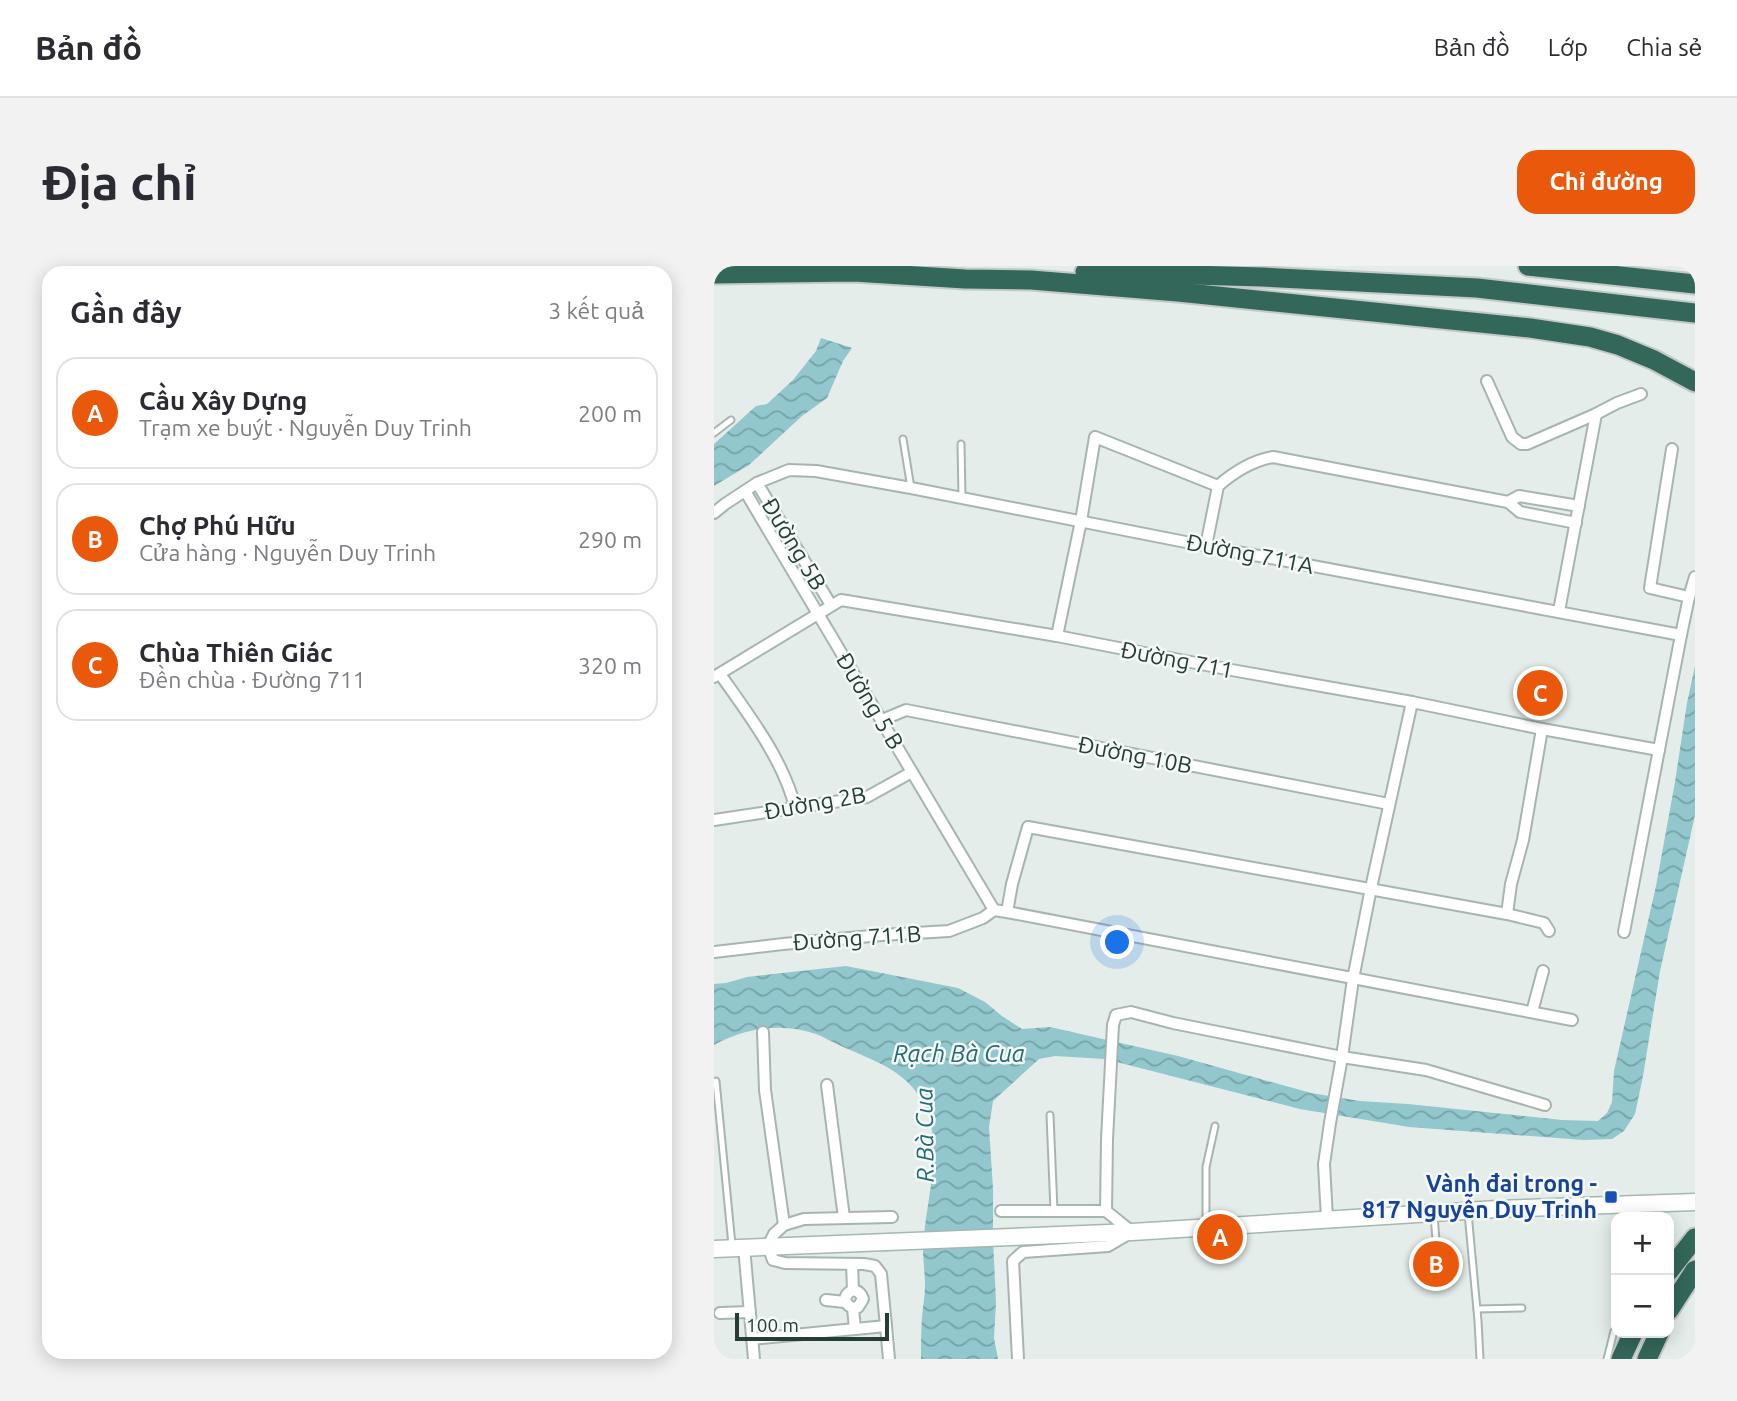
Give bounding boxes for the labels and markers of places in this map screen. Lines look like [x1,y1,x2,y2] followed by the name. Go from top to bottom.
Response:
[1517,667,1563,719] pin: C
[1362,1171,1597,1222] place label: Vành đai trong - 817 Nguyễn Duy Trinh
[1603,1189,1619,1205] marker: Vành đai trong - 817 Nguyễn Duy Trinh
[1197,1211,1243,1263] pin: A
[1413,1238,1459,1290] pin: B

